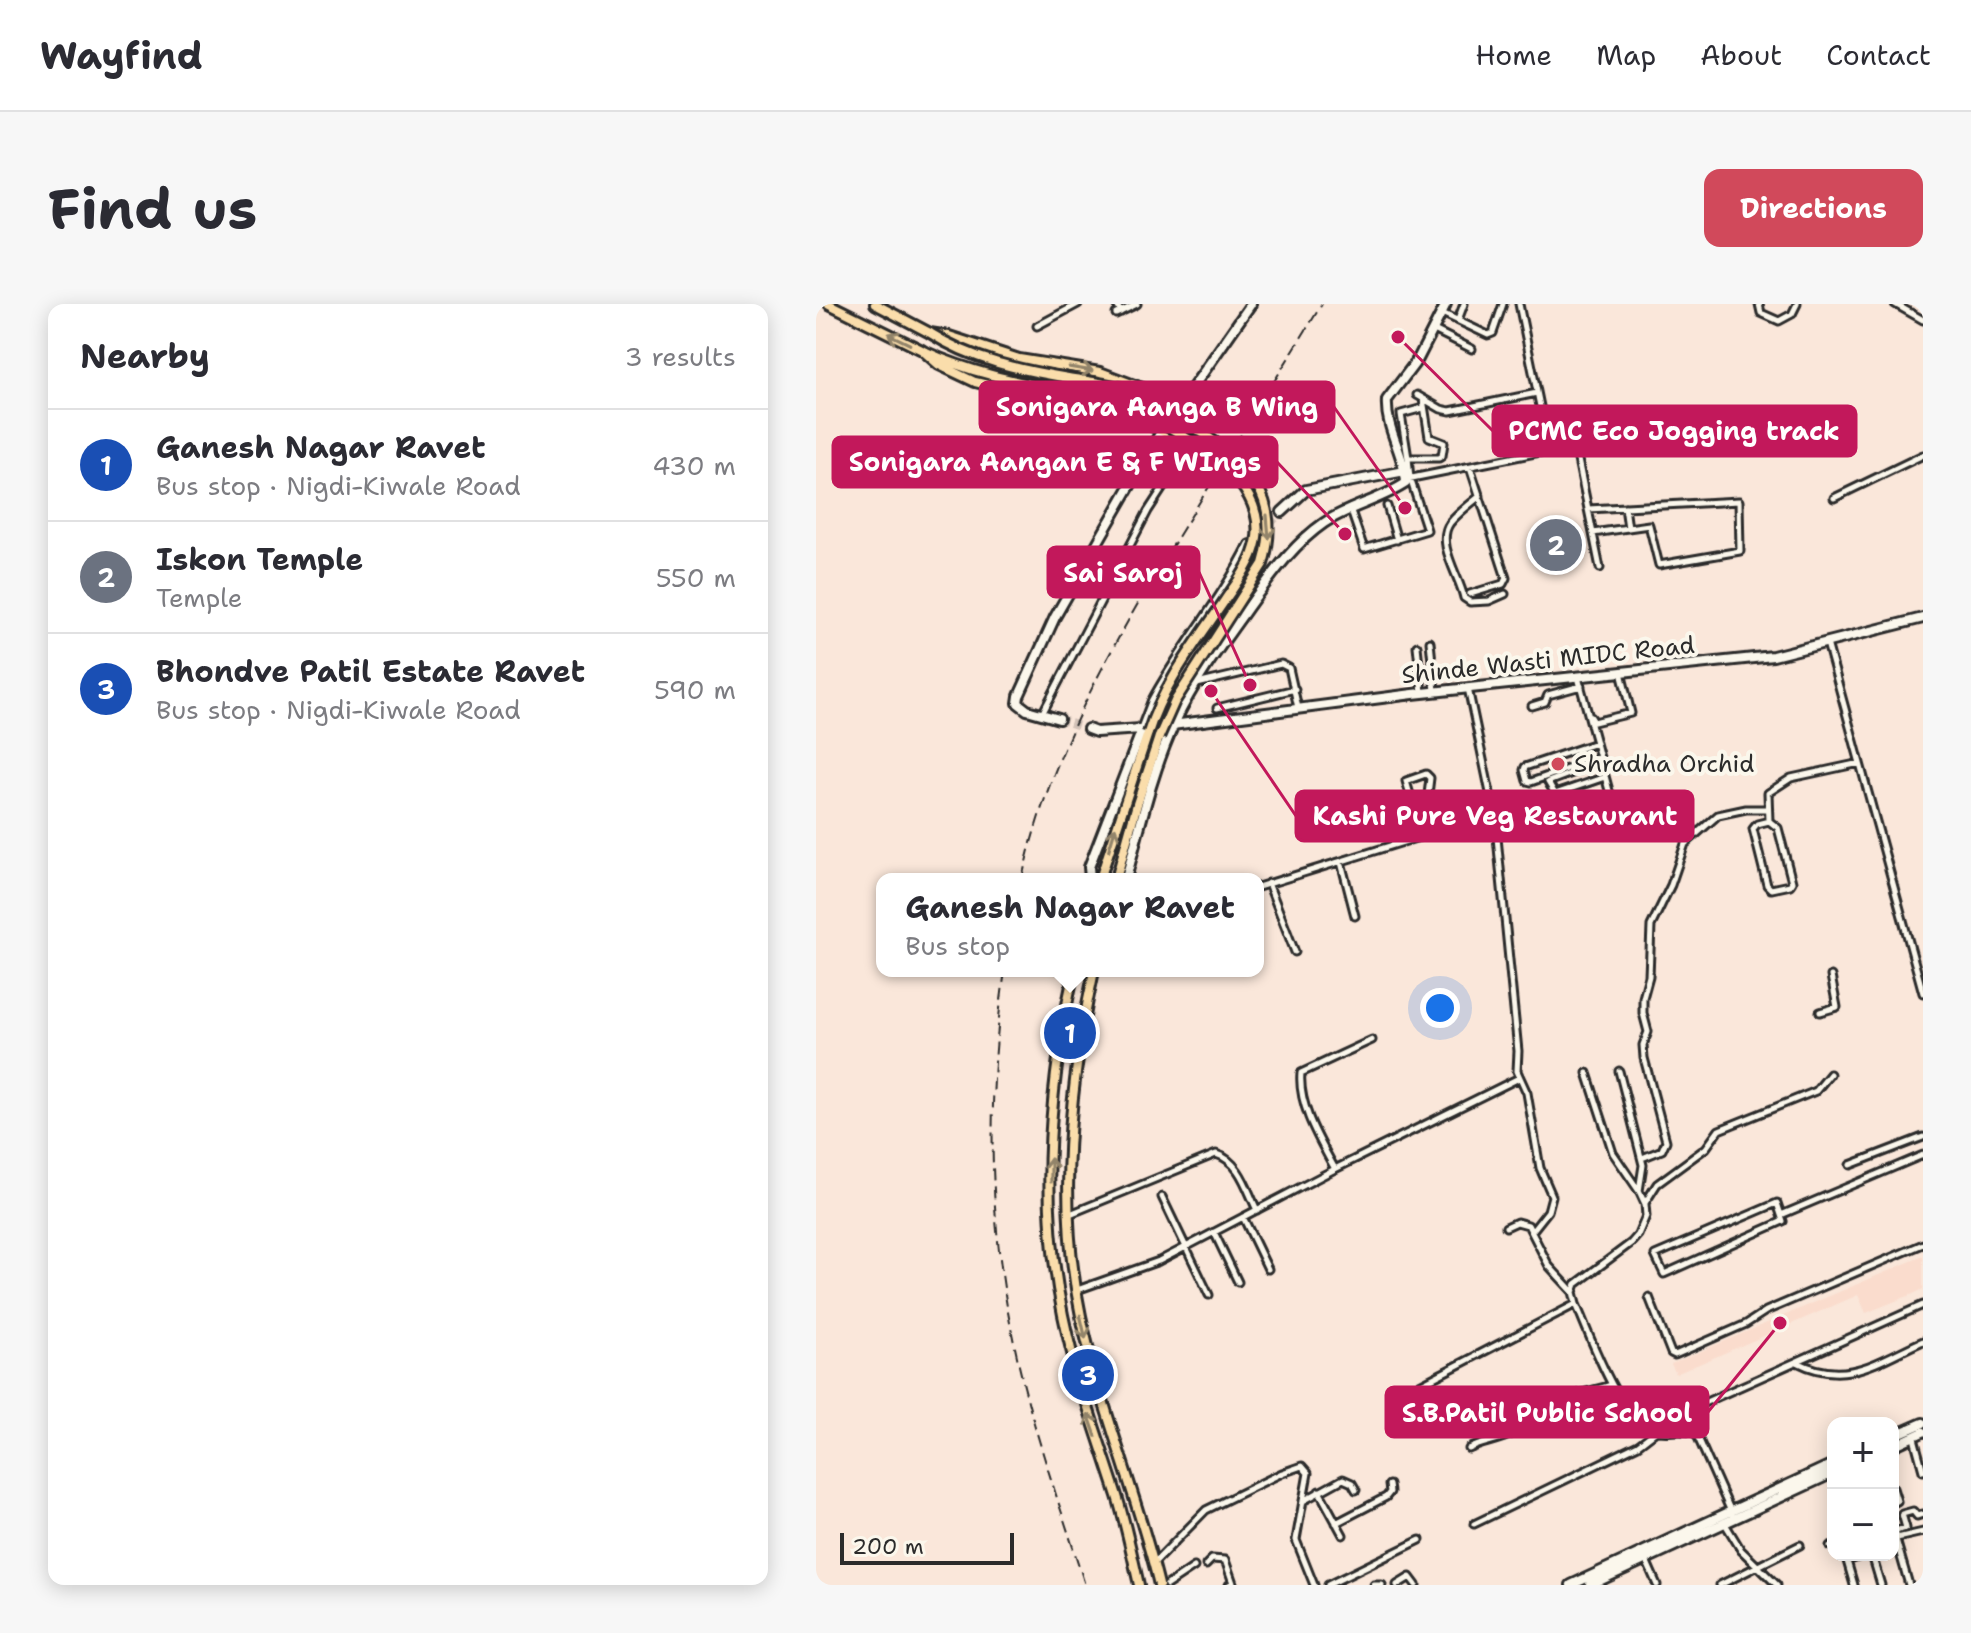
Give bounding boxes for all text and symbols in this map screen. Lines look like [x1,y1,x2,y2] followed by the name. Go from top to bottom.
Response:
[40,30,203,81] text: Wayfind
[1475,36,1552,74] text: Home
[1596,36,1656,74] text: Map
[1700,36,1782,74] text: About
[1826,36,1931,74] text: Contact
[1704,169,1923,247] button: Directions
[48,171,257,246] text: Find us
[887,331,911,347] one-way arrow
[80,333,210,379] text: Nearby
[624,339,736,374] text: 3 results
[1068,362,1093,377] one-way arrow
[980,382,1334,432] callout: Sonigara Aanga B Wing
[996,389,1318,424] text: Sonigara Aanga B Wing
[1493,406,1856,456] callout: PCMC Eco Jogging track
[1508,413,1840,448] text: PCMC Eco Jogging track
[156,427,485,468] text: Ganesh Nagar Ravet
[833,437,1277,487] callout: Sonigara Aangan E & F WIngs
[849,444,1261,479] text: Sonigara Aangan E & F WIngs
[100,448,112,483] text: 1
[652,448,736,483] text: 430 m
[156,468,521,503] text: Bus stop · Nigdi-Kiwale Road
[1261,513,1276,540] one-way arrow
[1530,515,1582,575] pin: 2
[156,539,363,580] text: Iskon Temple
[1048,547,1199,597] callout: Sai Saroj
[1063,555,1183,590] text: Sai Saroj
[97,560,115,595] text: 2
[656,560,736,595] text: 550 m
[156,580,243,615] text: Temple
[1400,629,1696,691] street label: Shinde Wasti MIDC Road
[156,651,585,692] text: Bhondve Patil Estate Ravet
[97,672,115,707] text: 3
[654,672,736,707] text: 590 m
[156,692,521,727] text: Bus stop · Nigdi-Kiwale Road
[1574,748,1754,780] place label: Shradha Orchid
[1549,755,1567,773] marker: Shradha Orchid
[1296,791,1693,841] callout: Kashi Pure Veg Restaurant
[1313,798,1677,833] text: Kashi Pure Veg Restaurant
[1106,827,1120,852] one-way arrow
[876,873,1264,977] popup
[905,887,1235,928] text: Ganesh Nagar Ravet
[905,928,1010,963] text: Bus stop
[1420,988,1460,1028] your location
[1044,1003,1096,1063] pin: 1
[1043,1157,1058,1184] one-way arrow
[1077,1313,1092,1339] one-way arrow
[1062,1345,1114,1405] pin: 3
[1386,1387,1708,1437] callout: S.B.Patil Public School
[1402,1395,1692,1430] text: S.B.Patil Public School
[1084,1413,1099,1438] one-way arrow
[1827,1417,1899,1561] map controls
[1827,1417,1899,1489] button: +
[1827,1489,1899,1561] button: −
[840,1529,1014,1565] scale bar
[852,1532,924,1561] text: 200 m

